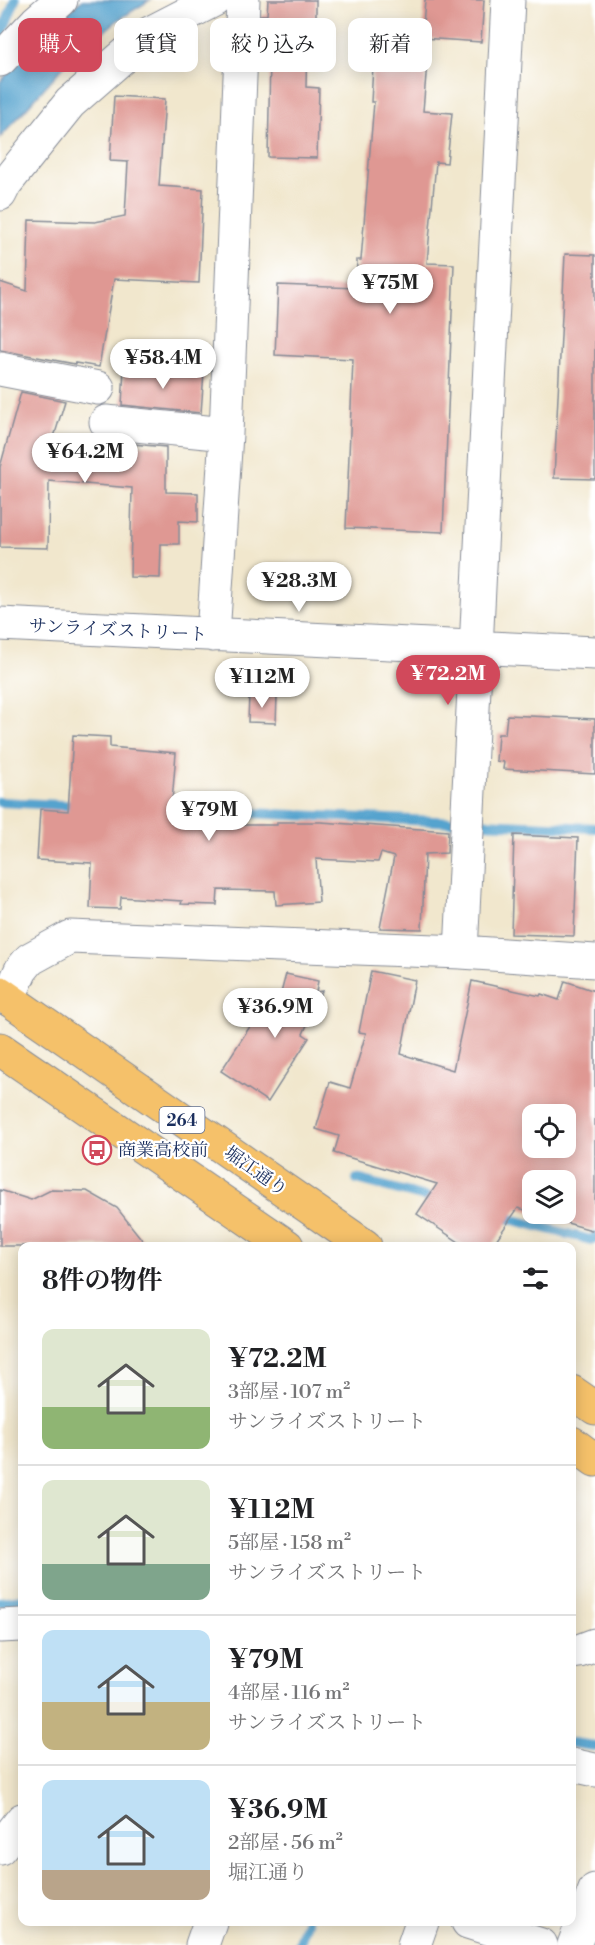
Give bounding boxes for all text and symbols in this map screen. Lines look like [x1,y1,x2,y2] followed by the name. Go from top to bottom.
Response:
[18,18,102,72] chip: 購入
[114,18,198,72] chip: 賃貸
[210,18,336,72] chip: 絞り込み
[348,18,432,72] chip: 新着
[354,264,426,315] pin: ¥75M
[361,271,419,296] text: ¥75M
[114,339,212,390] pin: ¥58.4M
[124,346,202,371] text: ¥58.4M
[36,433,134,484] pin: ¥64.2M
[46,440,124,465] text: ¥64.2M
[250,562,348,613] pin: ¥28.3M
[261,569,337,594] text: ¥28.3M
[28,614,208,647] street label: サンライズストリート
[399,655,497,706] pin: ¥72.2M
[220,658,304,709] pin: ¥112M
[410,662,486,687] text: ¥72.2M
[229,665,295,690] text: ¥112M
[173,791,245,842] pin: ¥79M
[180,798,238,823] text: ¥79M
[226,988,324,1039] pin: ¥36.9M
[237,995,313,1020] text: ¥36.9M
[522,1104,576,1224] map controls
[522,1104,576,1158] button: locate
[160,1107,204,1133] road number: 264
[81,1134,113,1166] bus stop icon: 商業高校前
[118,1139,208,1162] place label: 商業高校前
[220,1141,292,1201] street label: 堀江通り
[522,1170,576,1224] button: layers
[519,1262,552,1295] icon: filters
[42,1265,163,1297] text: 8件の物件
[228,1343,327,1375] text: ¥72.2M
[90,1353,162,1425] icon: home
[228,1380,350,1405] text: 3部屋 · 107 m²
[228,1410,426,1435] text: サンライズストリート
[228,1494,315,1526] text: ¥112M
[90,1504,162,1576] icon: home
[228,1531,351,1556] text: 5部屋 · 158 m²
[228,1561,426,1586] text: サンライズストリート
[228,1644,303,1676] text: ¥79M
[90,1654,162,1726] icon: home
[228,1681,349,1706] text: 4部屋 · 116 m²
[228,1711,426,1736] text: サンライズストリート
[228,1794,328,1826] text: ¥36.9M
[90,1804,162,1876] icon: home
[228,1831,343,1856] text: 2部屋 · 56 m²
[228,1861,308,1886] text: 堀江通り

